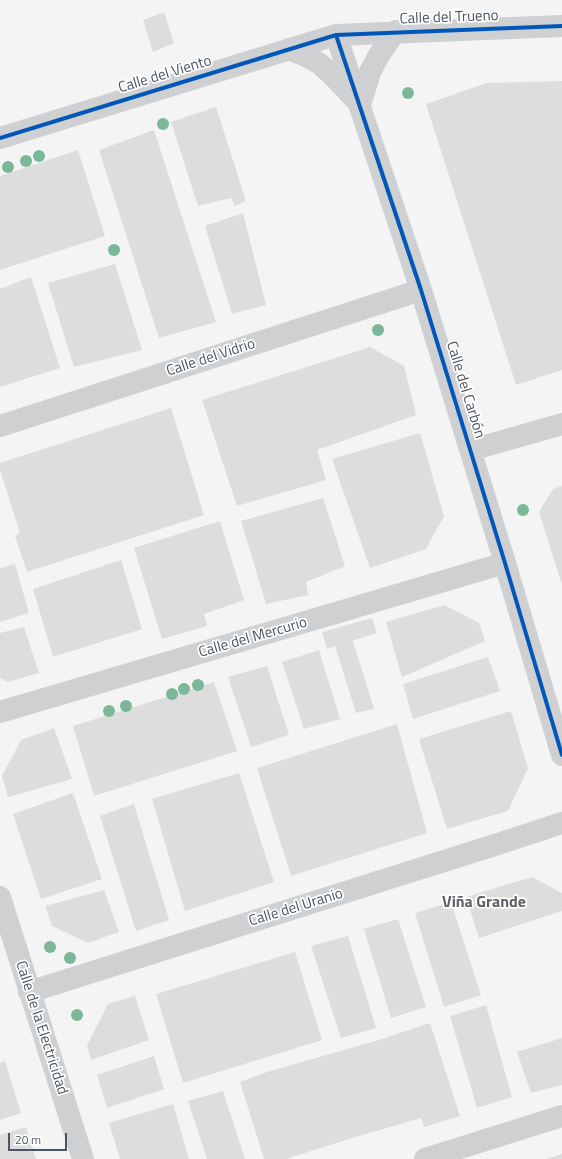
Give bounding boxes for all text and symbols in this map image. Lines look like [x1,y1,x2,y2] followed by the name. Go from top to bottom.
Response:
[399,7,499,29] street label: Calle del Trueno
[116,52,214,98] street label: Calle del Viento
[164,335,258,381] street label: Calle del Vidrio
[442,339,488,441] street label: Calle del Carbón
[197,614,309,662] street label: Calle del Mercurio
[247,885,345,931] street label: Calle del Uranio
[442,893,526,913] district label: Viña Grande
[11,959,71,1097] street label: Calle de la Electricidad
[10,1125,69,1151] scale bar
[15,1130,41,1149] text: 20 m

